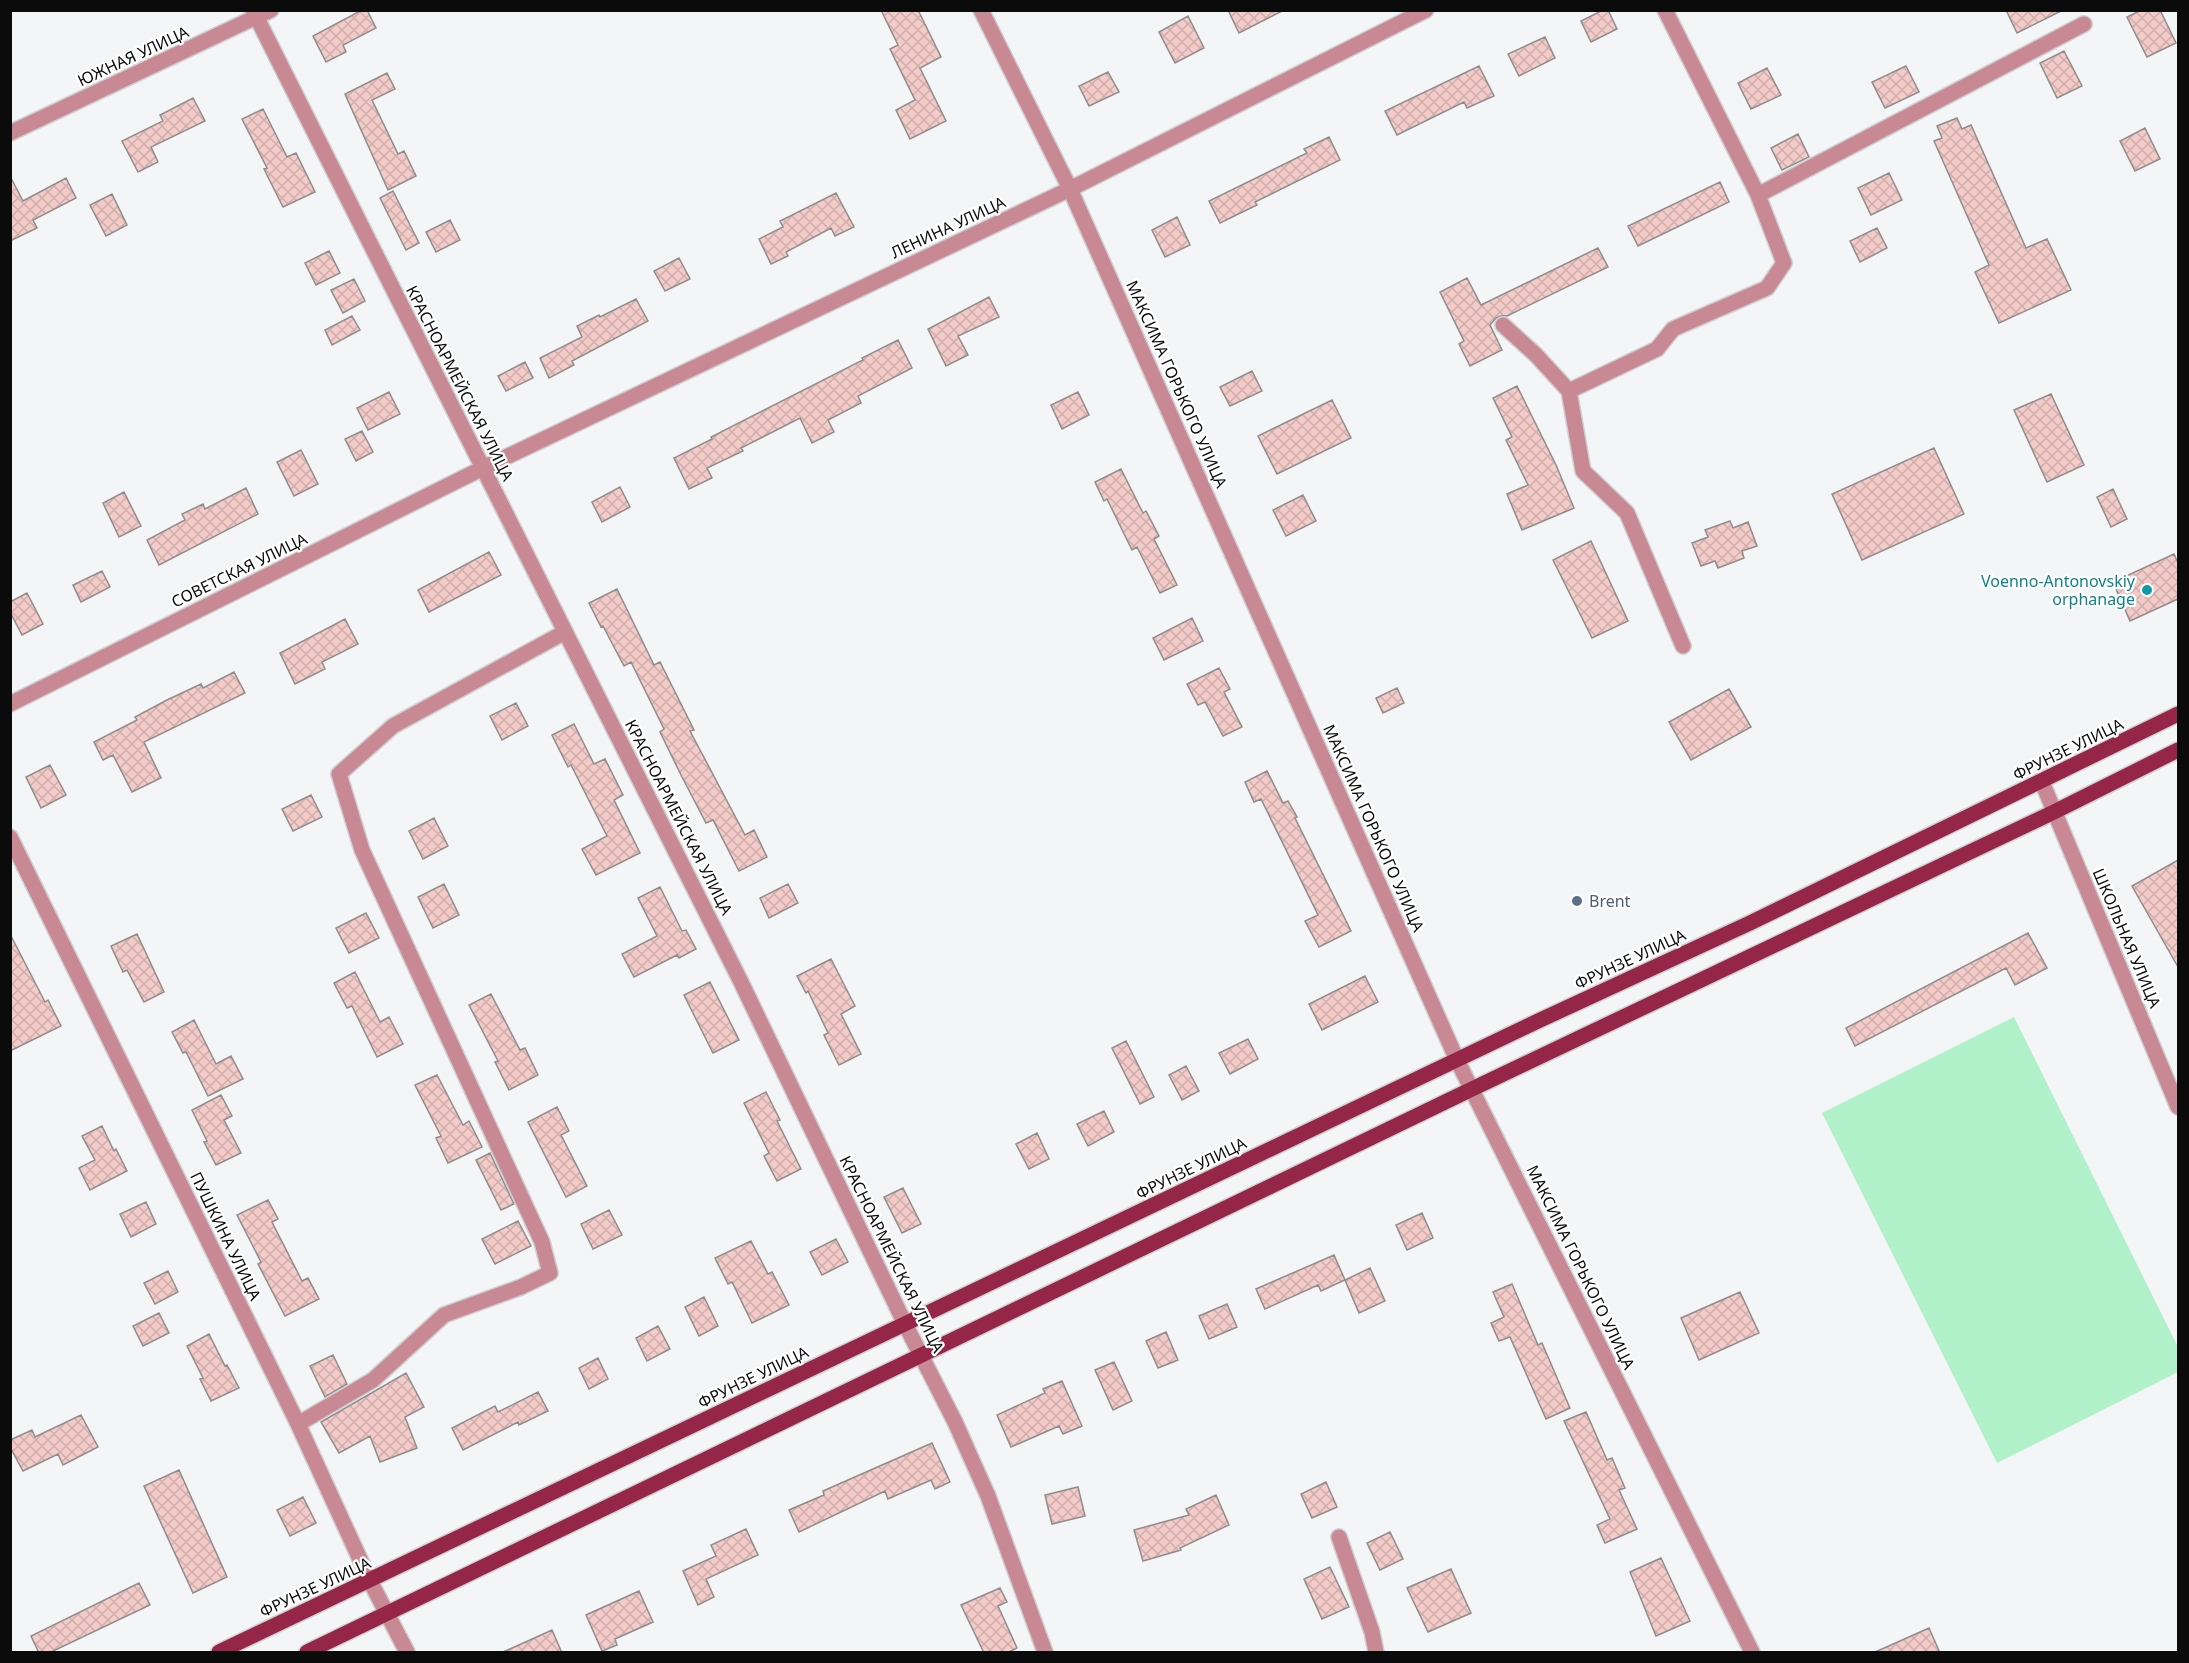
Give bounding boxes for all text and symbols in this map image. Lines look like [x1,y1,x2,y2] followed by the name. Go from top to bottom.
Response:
[74,20,193,91] street label: ЮЖНАЯ УЛИЦА
[887,190,1010,263] street label: ЛЕНИНА УЛИЦА
[1121,277,1233,492] street label: МАКСИМА ГОРЬКОГО УЛИЦА
[401,281,519,485] street label: КРАСНОАРМЕЙСКАЯ УЛИЦА
[167,527,311,612] street label: СОВЕТСКАЯ УЛИЦА
[1981,570,2136,610] place label: Voenno-Antonovskiy orphanage
[2140,583,2154,597] marker: Voenno-Antonovskiy orphanage
[2009,712,2128,785] street label: ФРУНЗЕ УЛИЦА
[620,715,738,919] street label: КРАСНОАРМЕЙСКАЯ УЛИЦА
[1318,721,1430,936] street label: МАКСИМА ГОРЬКОГО УЛИЦА
[2088,865,2167,1012] street label: ШКОЛЬНАЯ УЛИЦА
[1589,890,1631,912] place label: Brent
[1570,894,1584,908] marker: Brent
[1571,923,1690,994] street label: ФРУНЗЕ УЛИЦА
[1132,1131,1251,1204] street label: ФРУНЗЕ УЛИЦА
[835,1152,950,1357] street label: КРАСНОАРМЕЙСКАЯ УЛИЦА
[1522,1161,1640,1374] street label: МАКСИМА ГОРЬКОГО УЛИЦА
[185,1168,267,1305] street label: ПУШКИНА УЛИЦА
[694,1340,813,1413] street label: ФРУНЗЕ УЛИЦА
[256,1551,375,1622] street label: ФРУНЗЕ УЛИЦА

